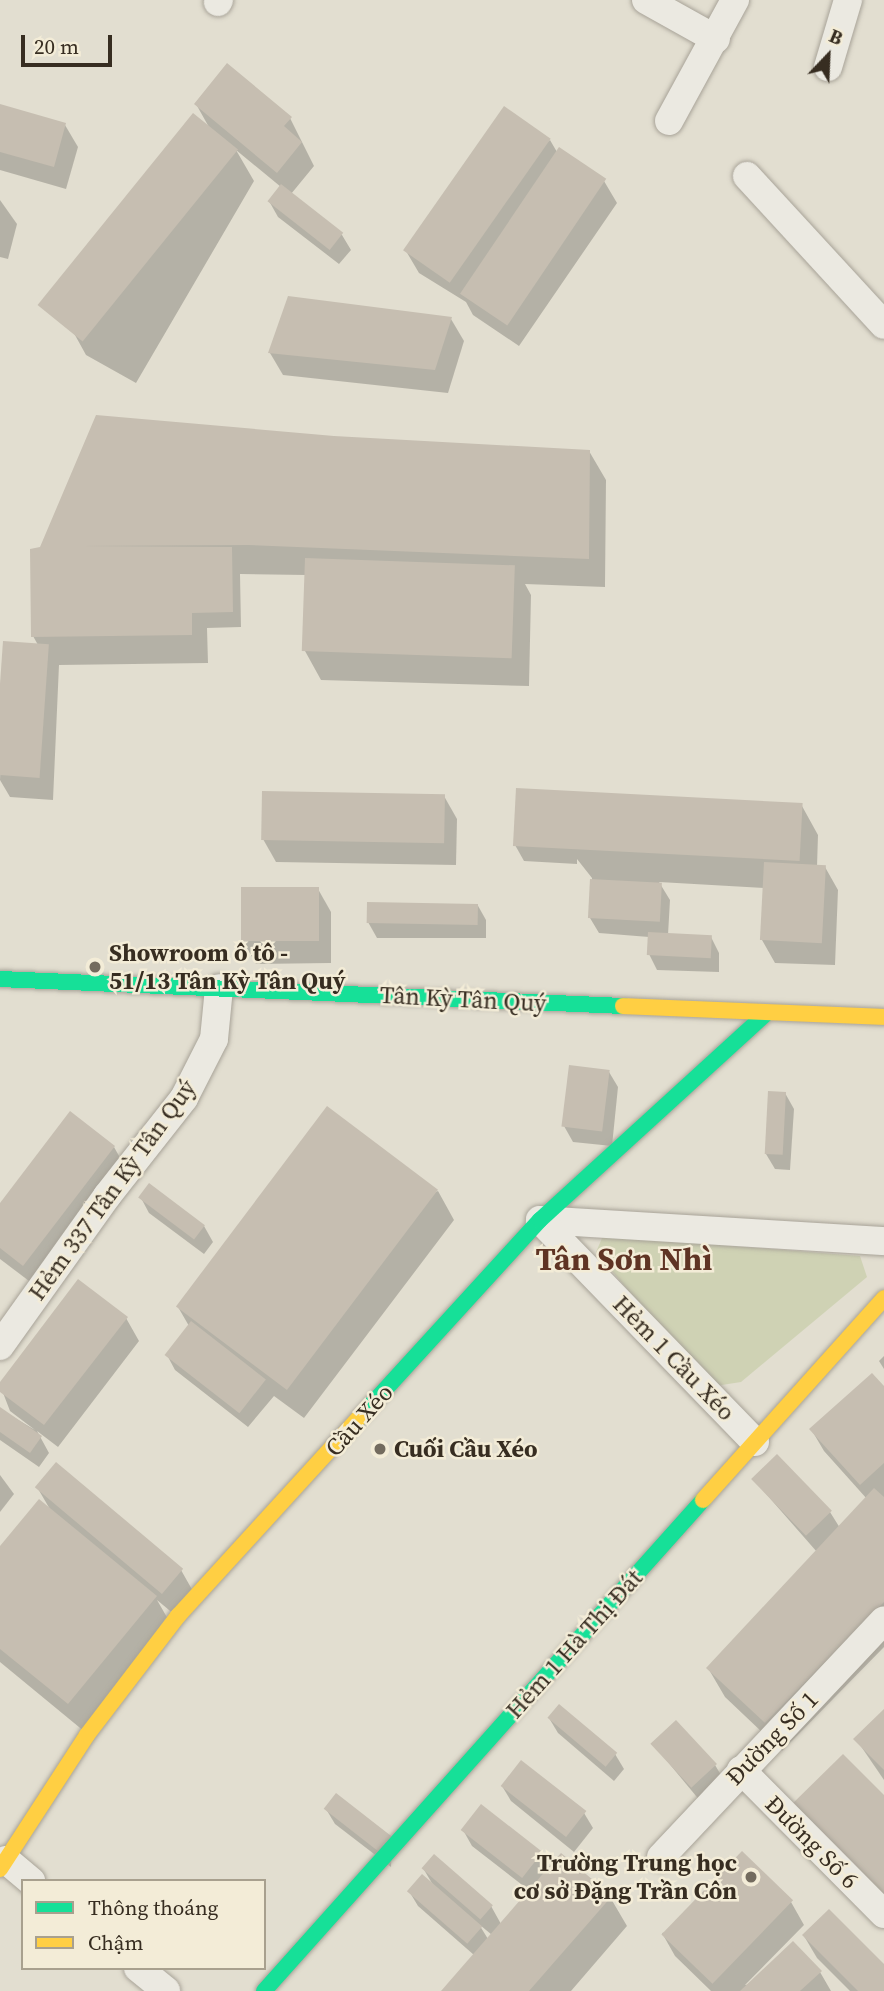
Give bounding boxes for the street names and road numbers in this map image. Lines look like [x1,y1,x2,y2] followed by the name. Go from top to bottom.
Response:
[379,980,547,1018] street label: Tân Kỳ Tân Quý
[22,1074,202,1306] street label: Hẻm 337 Tân Kỳ Tân Quý
[607,1289,741,1427] street label: Hẻm 1 Cầu Xéo
[319,1378,399,1462] street label: Cầu Xéo
[500,1564,648,1724] street label: Hẻm 1 Hà Thị Đát
[720,1685,824,1791] street label: Đường Số 1
[759,1789,865,1895] street label: Đường Số 6

